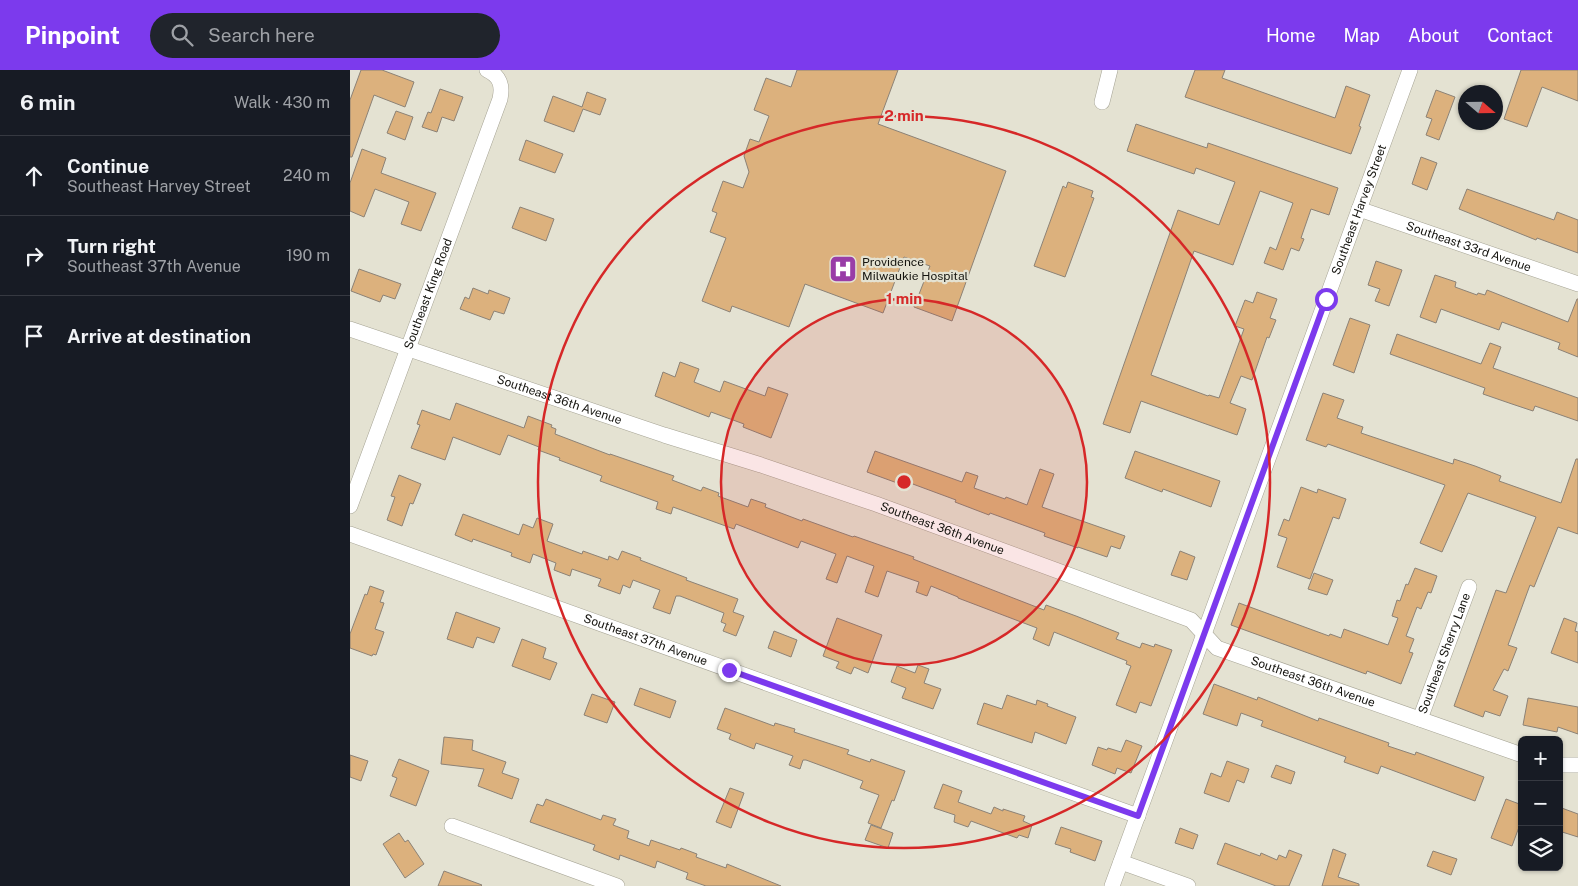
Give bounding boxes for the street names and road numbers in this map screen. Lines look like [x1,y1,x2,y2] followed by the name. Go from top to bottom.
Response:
[1329,142,1389,277] street label: Southeast Harvey Street
[1404,219,1533,275] street label: Southeast 33rd Avenue
[401,237,455,351] street label: Southeast King Road
[495,372,624,427] street label: Southeast 36th Avenue
[878,499,1006,558] street label: Southeast 36th Avenue
[1416,591,1473,716] street label: Southeast Sherry Lane
[582,611,710,668] street label: Southeast 37th Avenue
[1249,653,1377,710] street label: Southeast 36th Avenue

